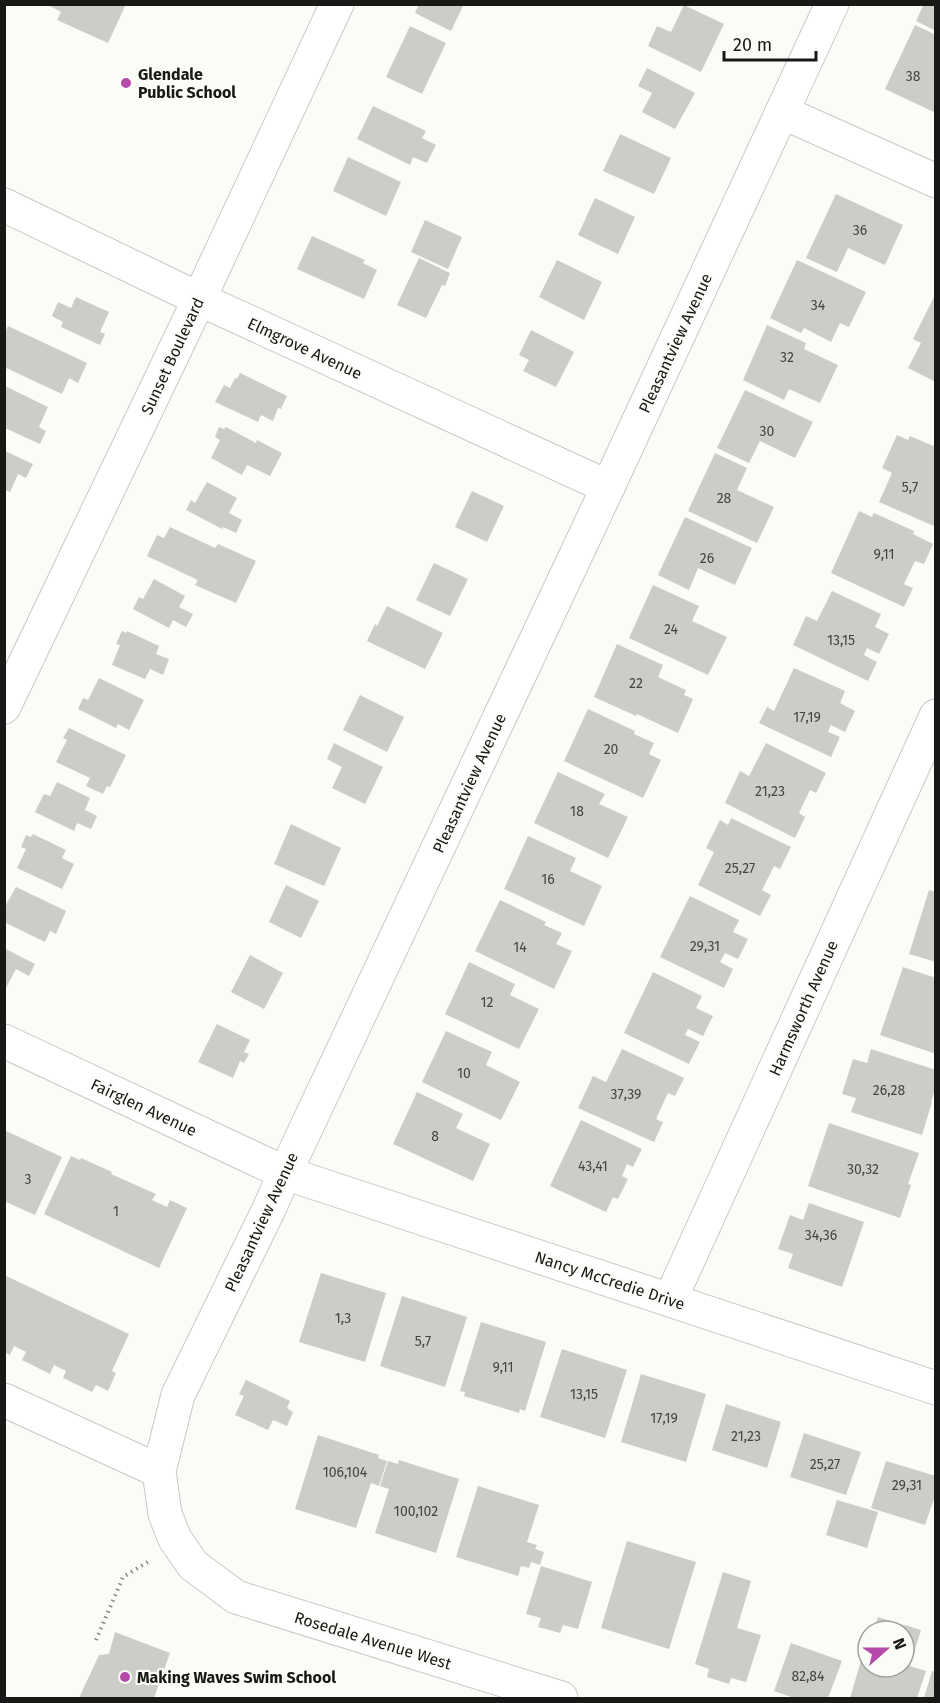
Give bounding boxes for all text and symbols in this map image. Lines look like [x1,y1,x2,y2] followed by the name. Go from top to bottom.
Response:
[724,24,816,62] scale bar
[733,34,772,56] text: 20 m
[138,65,236,102] place label: Glendale Public School
[906,68,921,85] house number: 38
[119,76,133,90] marker: Glendale Public School
[853,222,867,239] house number: 36
[635,270,716,416] street label: Pleasantview Avenue
[137,295,208,418] street label: Sunset Boulevard
[811,297,826,314] house number: 34
[245,314,365,383] street label: Elmgrove Avenue
[780,349,794,366] house number: 32
[760,423,775,440] house number: 30
[902,479,918,496] house number: 5,7
[717,490,732,507] house number: 28
[873,546,895,563] house number: 9,11
[700,550,714,567] house number: 26
[664,621,679,638] house number: 24
[827,632,855,649] house number: 13,15
[629,675,643,692] house number: 22
[793,709,821,726] house number: 17,19
[429,710,510,856] street label: Pleasantview Avenue
[604,741,619,758] house number: 20
[755,783,785,800] house number: 21,23
[570,803,584,820] house number: 18
[725,860,755,877] house number: 25,27
[541,871,555,888] house number: 16
[690,938,720,955] house number: 29,31
[765,938,842,1079] street label: Harmsworth Avenue
[513,939,527,956] house number: 14
[481,994,494,1011] house number: 12
[457,1065,471,1082] house number: 10
[88,1075,200,1140] street label: Fairglen Avenue
[873,1082,905,1099] house number: 26,28
[611,1086,641,1103] house number: 37,39
[431,1128,439,1145] house number: 8
[221,1149,302,1295] street label: Pleasantview Avenue
[578,1158,608,1175] house number: 43,41
[847,1161,879,1178] house number: 30,32
[25,1171,32,1188] house number: 3
[113,1203,119,1220] house number: 1
[805,1227,837,1244] house number: 34,36
[532,1247,687,1314] street label: Nancy McCredie Drive
[335,1310,351,1327] house number: 1,3
[415,1333,431,1350] house number: 5,7
[492,1359,514,1376] house number: 9,11
[570,1386,598,1403] house number: 13,15
[650,1410,678,1427] house number: 17,19
[731,1428,761,1445] house number: 21,23
[810,1456,840,1473] house number: 25,27
[323,1464,368,1481] house number: 106,104
[892,1477,922,1494] house number: 29,31
[394,1503,438,1520] house number: 100,102
[292,1608,454,1673] street label: Rosedale Avenue West
[856,1619,916,1679] north arrow
[889,1635,910,1652] text: N
[137,1668,336,1687] place label: Making Waves Swim School
[791,1668,825,1685] house number: 82,84
[118,1670,132,1684] marker: Making Waves Swim School

